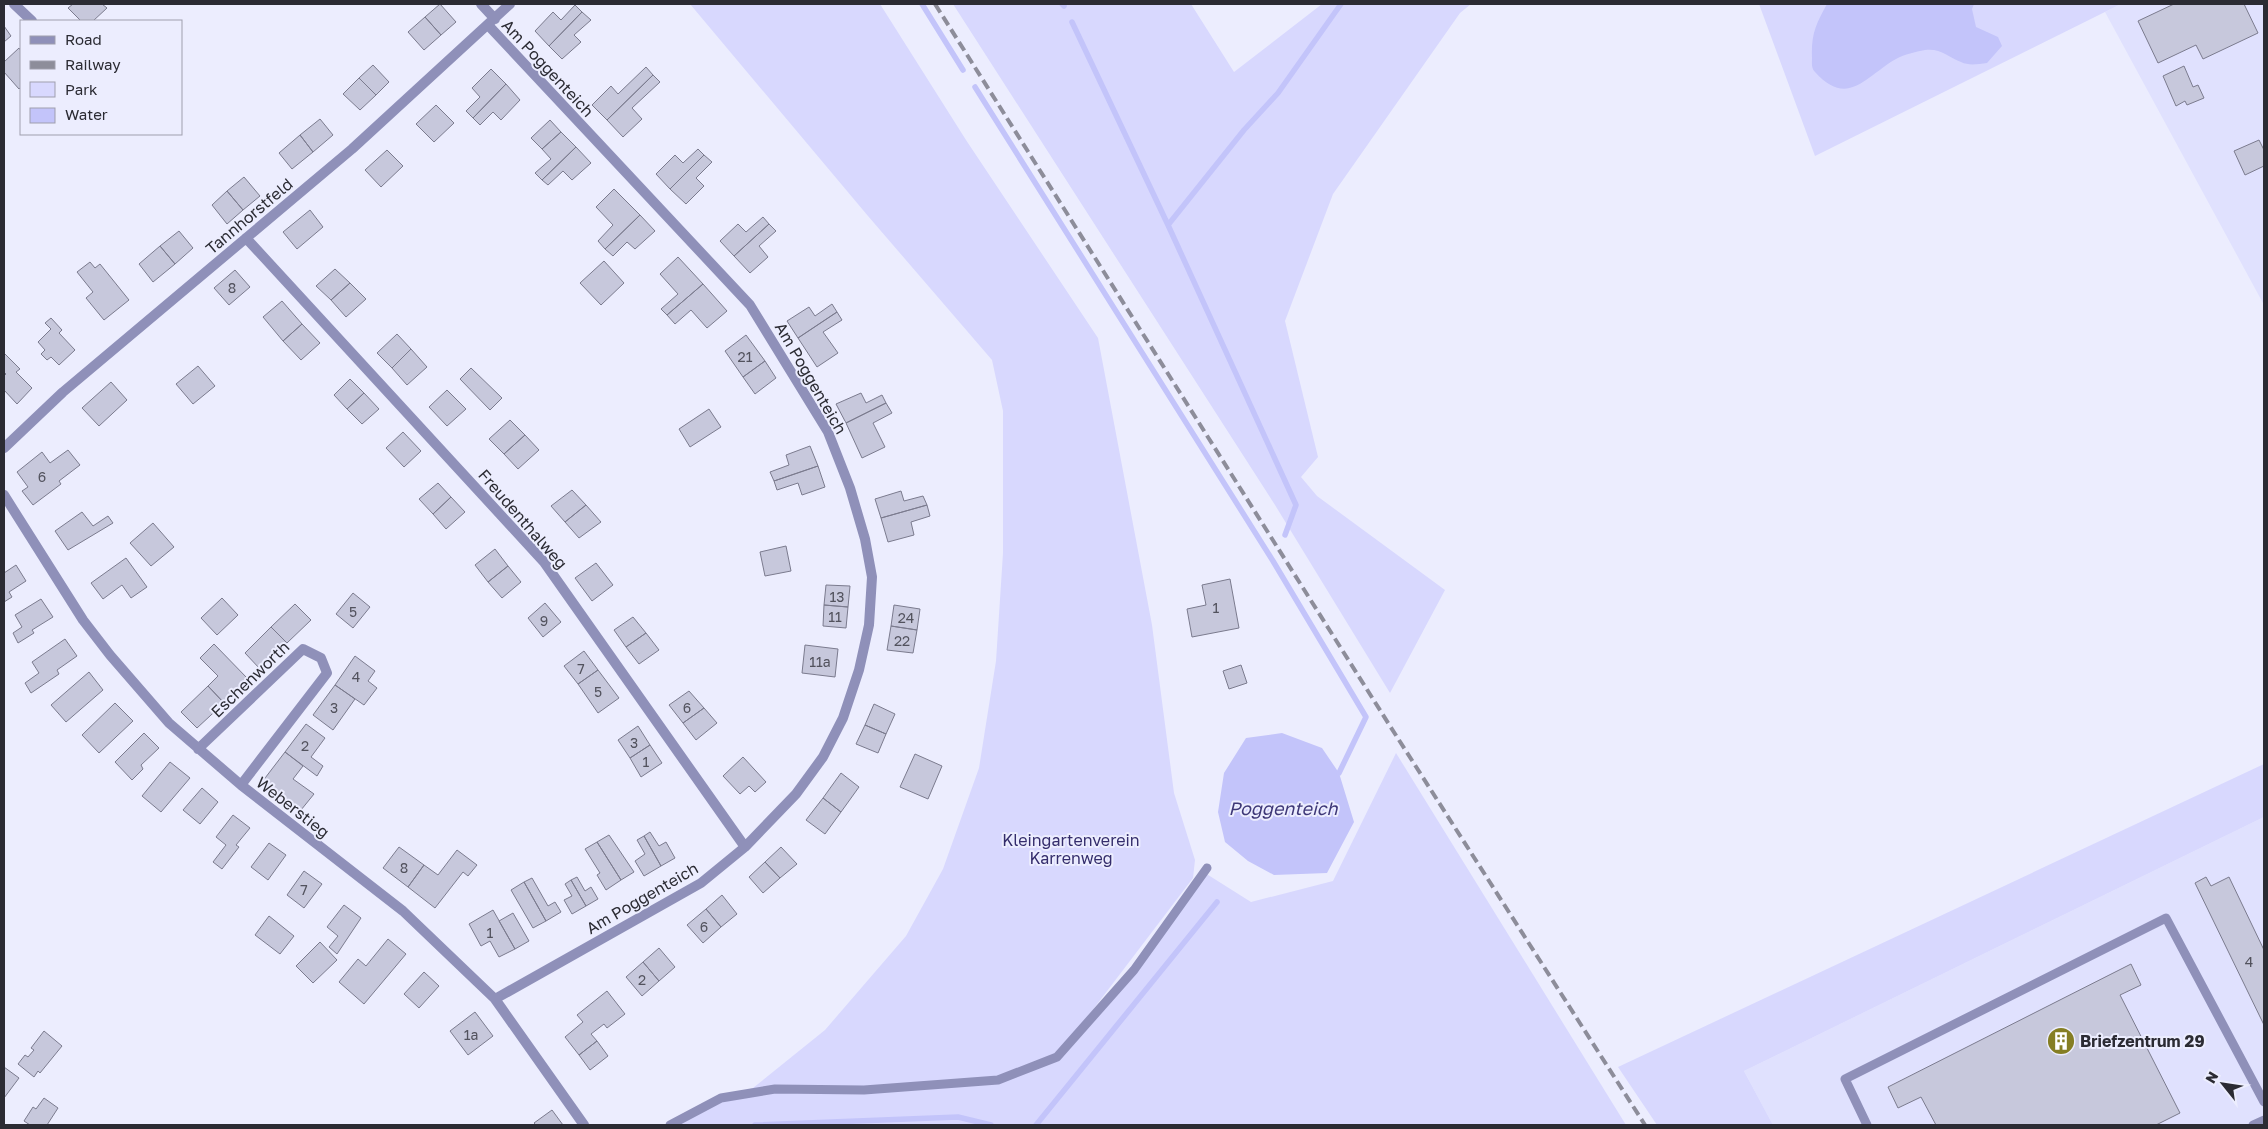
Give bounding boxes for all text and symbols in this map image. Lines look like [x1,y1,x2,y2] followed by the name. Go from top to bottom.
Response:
[498,15,598,121] street label: Am Poggenteich
[20,20,182,135] legend
[65,30,102,48] text: Road
[65,55,121,73] text: Railway
[65,80,98,98] text: Park
[65,105,108,123] text: Water
[201,174,297,258] street label: Tannhorstfeld
[228,279,236,296] house number: 8
[771,318,851,438] street label: Am Poggenteich
[738,348,753,365] house number: 21
[474,465,572,573] street label: Freudenthalweg
[38,468,46,485] house number: 6
[830,588,844,605] house number: 13
[1213,599,1220,616] house number: 1
[349,603,357,620] house number: 5
[828,608,842,625] house number: 11
[898,609,914,626] house number: 24
[540,612,548,629] house number: 9
[894,632,910,649] house number: 22
[207,637,293,721] street label: Eschenworth
[809,653,831,670] house number: 11a
[577,660,585,677] house number: 7
[352,668,360,685] house number: 4
[594,683,602,700] house number: 5
[330,699,338,716] house number: 3
[683,699,691,716] house number: 6
[630,734,638,751] house number: 3
[301,737,309,754] house number: 2
[643,753,650,770] house number: 1
[252,772,334,842] street label: Weberstieg
[1228,797,1339,819] water label: Poggenteich
[1002,830,1140,868] park label: Kleingartenverein Karrenweg
[582,858,702,938] street label: Am Poggenteich
[400,859,408,876] house number: 8
[300,881,308,898] house number: 7
[700,918,708,935] house number: 6
[487,924,494,941] house number: 1
[2245,953,2253,970] house number: 4
[638,971,646,988] house number: 2
[464,1026,478,1043] house number: 1a
[2046,1026,2076,1056] building icon: Briefzentrum 29
[2080,1031,2205,1051] place label: Briefzentrum 29
[2198,1059,2248,1109] north arrow
[2201,1068,2221,1086] text: N

